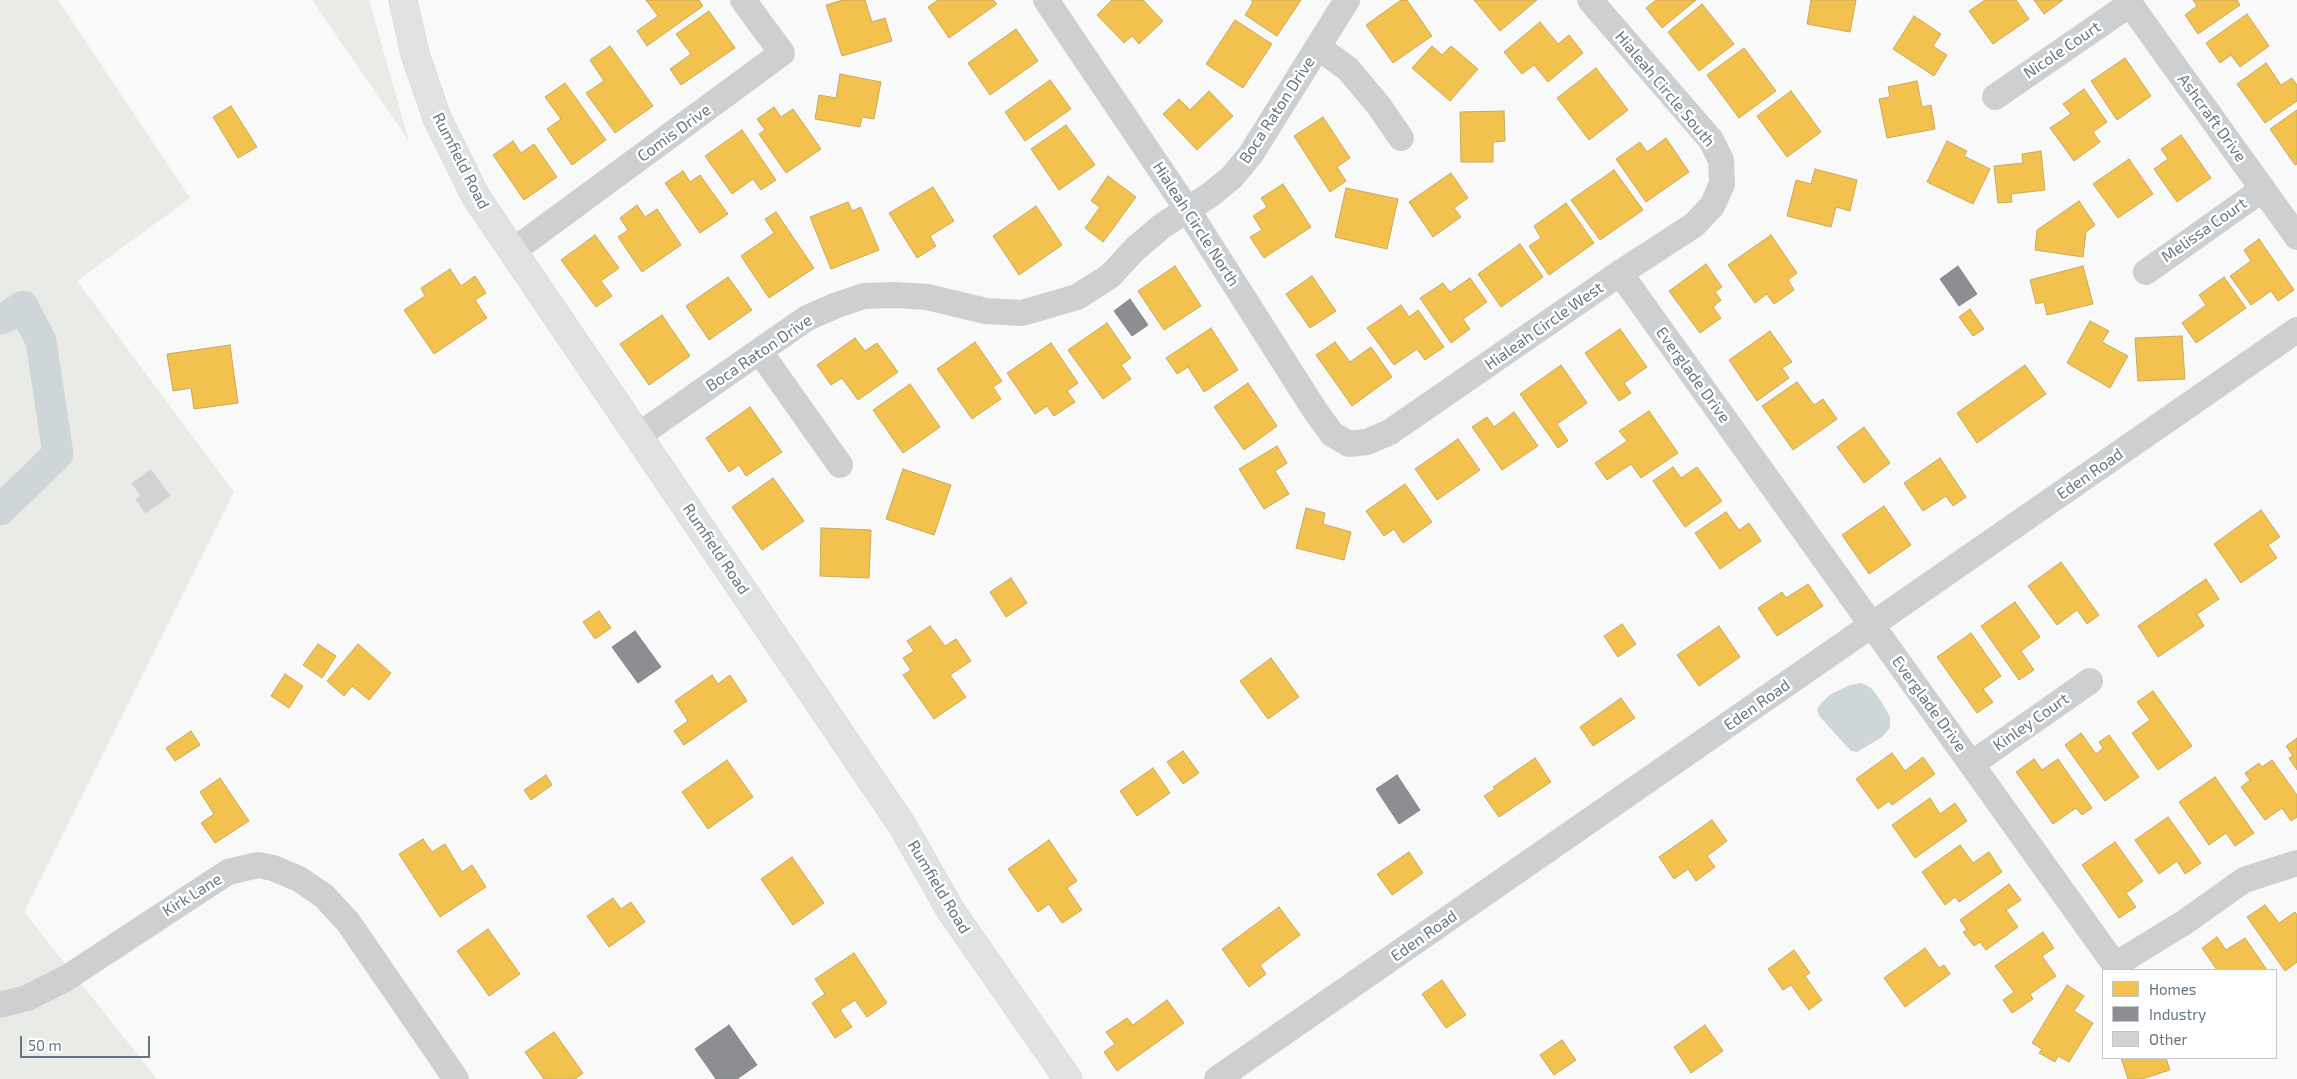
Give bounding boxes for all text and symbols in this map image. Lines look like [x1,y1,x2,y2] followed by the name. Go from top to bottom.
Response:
[2020,17,2104,83] street label: Nicole Court
[1611,27,1719,151] street label: Hialeah Circle South
[1235,53,1319,167] street label: Boca Raton Drive
[2174,70,2250,166] street label: Ashcraft Drive
[634,100,714,166] street label: Comis Drive
[428,110,494,212] street label: Rumfield Road
[1149,158,1243,290] street label: Hialeah Circle North
[2158,194,2250,266] street label: Melissa Court
[1481,278,1607,374] street label: Hialeah Circle West
[702,310,816,396] street label: Boca Raton Drive
[1652,323,1734,427] street label: Everglade Drive
[2053,444,2127,504] street label: Eden Road
[679,500,753,598] street label: Rumfield Road
[1888,652,1970,756] street label: Everglade Drive
[1720,675,1794,735] street label: Eden Road
[1989,689,2073,755] street label: Kinley Court
[904,837,974,937] street label: Rumfield Road
[159,869,225,921] street label: Kirk Lane
[1387,906,1461,966] street label: Eden Road
[2102,969,2277,1059] legend
[2149,980,2196,998] text: Homes
[2149,1005,2206,1023] text: Industry
[22,1026,152,1058] scale bar
[2149,1030,2188,1048] text: Other
[28,1036,62,1054] text: 50 m

